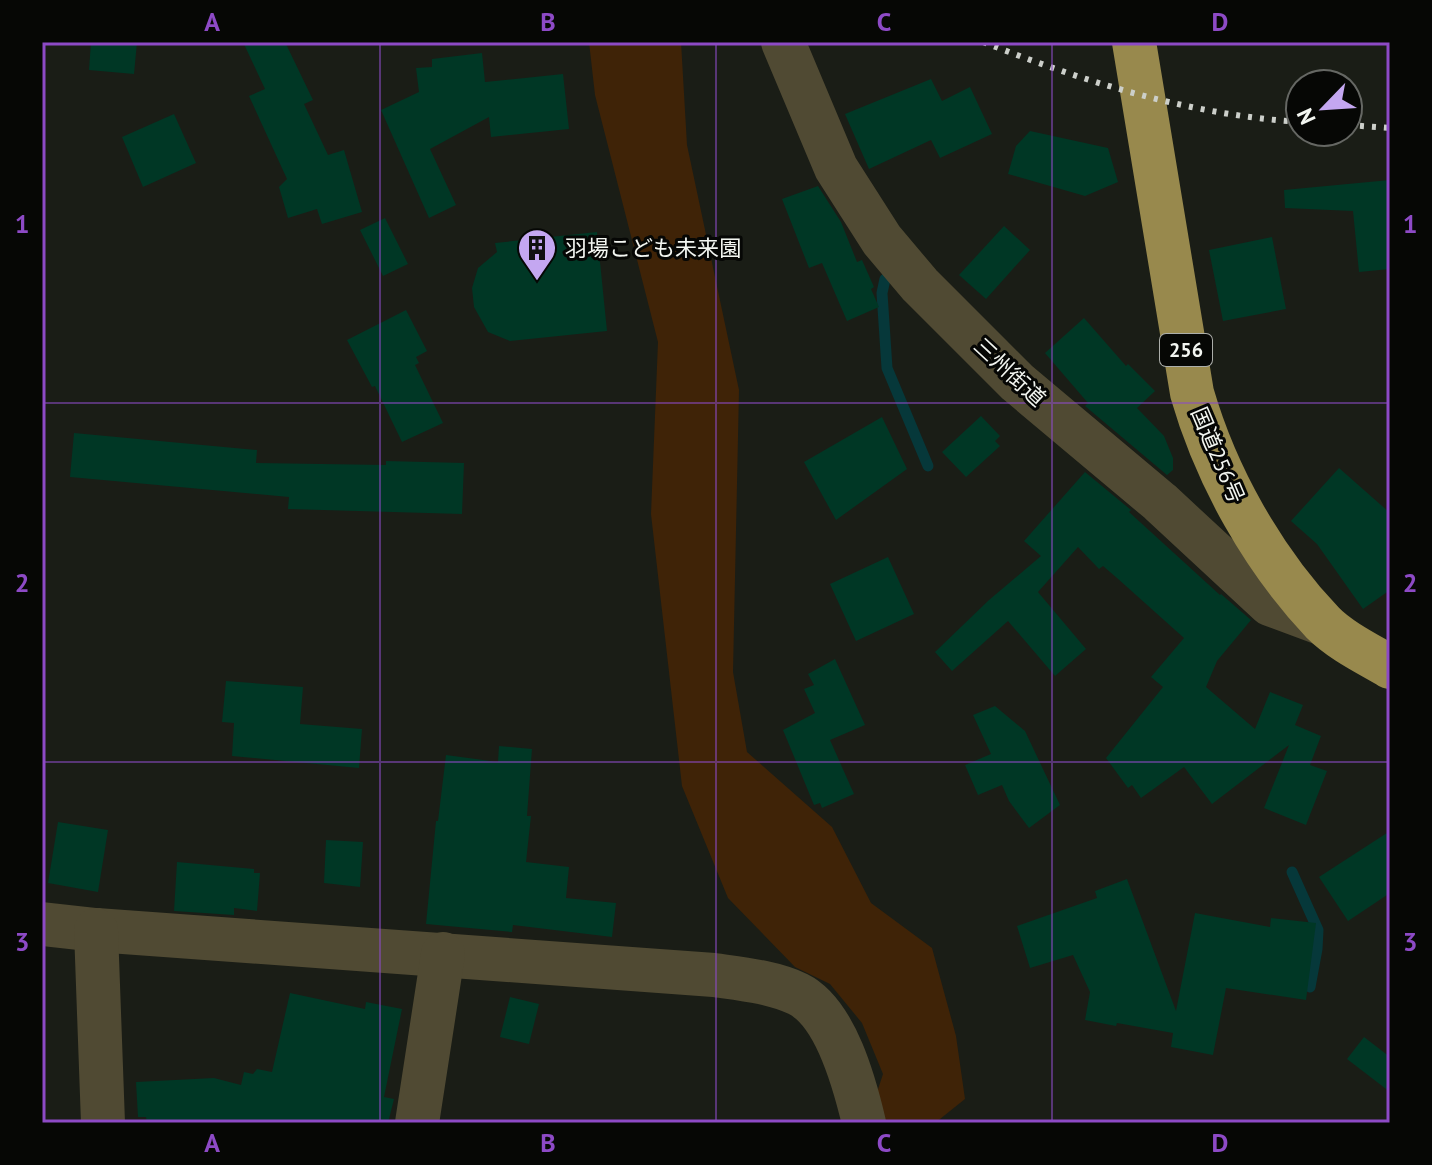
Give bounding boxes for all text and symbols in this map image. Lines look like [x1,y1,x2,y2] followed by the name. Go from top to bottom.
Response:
[204,5,220,38] text: A
[540,5,556,38] text: B
[877,5,891,38] text: C
[1212,5,1228,38] text: D
[1284,68,1364,148] north arrow
[1290,104,1322,129] text: N
[15,207,29,240] text: 1
[1403,207,1417,240] text: 1
[516,227,558,282] building icon: 羽場こども未来園
[565,234,741,262] place label: 羽場こども未来園
[968,332,1052,412] street label: 三州街道
[1160,334,1212,366] road number: 256
[1185,403,1251,507] street label: 国道256号
[15,566,29,599] text: 2
[1403,566,1417,599] text: 2
[15,925,29,958] text: 3
[1403,925,1417,958] text: 3
[204,1126,220,1159] text: A
[540,1126,556,1159] text: B
[877,1126,891,1159] text: C
[1212,1126,1228,1159] text: D

